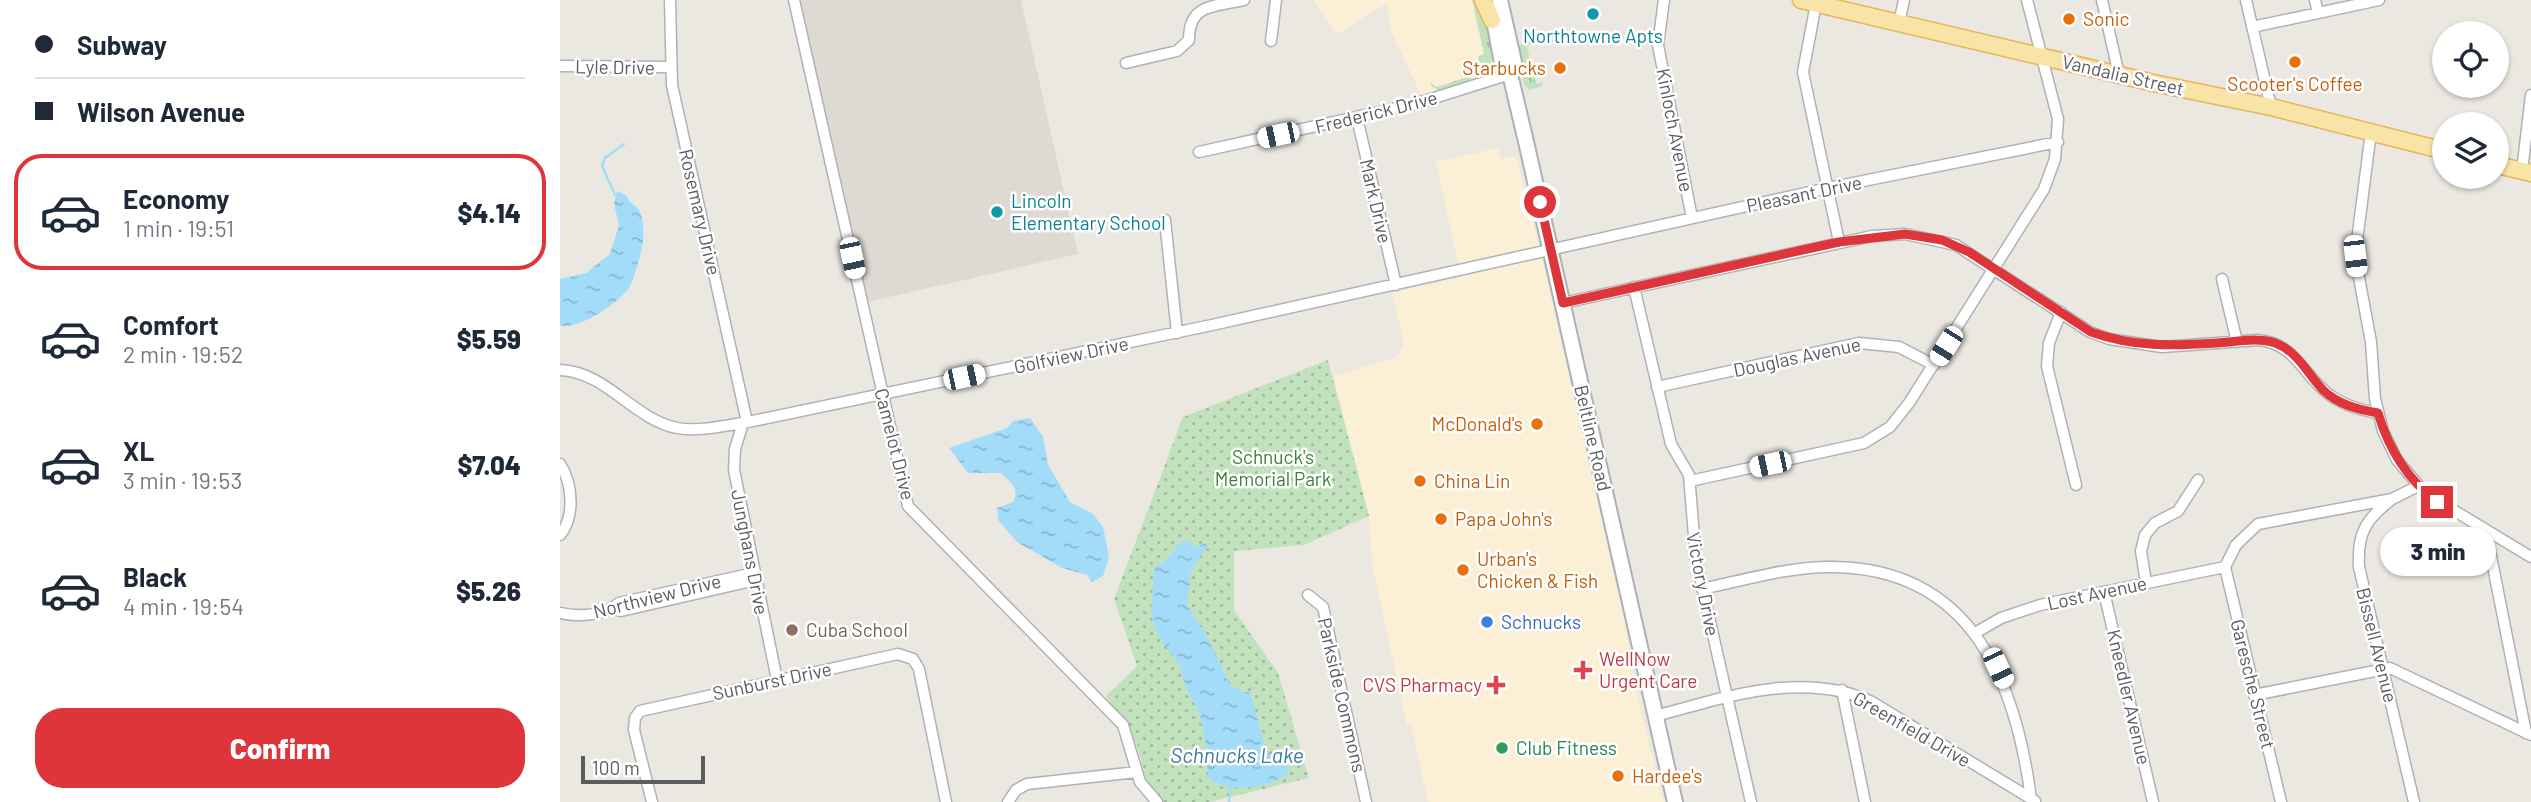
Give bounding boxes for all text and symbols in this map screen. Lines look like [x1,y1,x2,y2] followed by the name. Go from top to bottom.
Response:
[1585,6,1601,22] marker: Northtowne Apts
[2083,7,2129,30] place label: Sonic
[2061,11,2077,27] marker: Sonic
[2432,21,2509,189] map controls
[2432,21,2509,98] button: locate
[1523,24,1663,47] place label: Northtowne Apts
[77,29,167,60] text: Subway
[2060,49,2186,100] street label: Vandalia Street
[575,54,655,79] street label: Lyle Drive
[2287,54,2303,70] marker: Scooter's Coffee
[1462,56,1546,79] place label: Starbucks
[1552,60,1568,76] marker: Starbucks
[1652,66,1699,194] street label: Kinloch Avenue
[2227,72,2363,95] place label: Scooter's Coffee
[1312,85,1439,138] street label: Frederick Drive
[77,96,245,127] text: Wilson Avenue
[2432,112,2509,189] button: layers
[1256,120,1301,150] car
[675,146,726,277] street label: Rosemary Drive
[1356,156,1397,245] street label: Mark Drive
[1744,170,1864,217] street label: Pleasant Drive
[39,181,102,244] icon: car
[123,183,229,214] text: Economy
[1524,186,1556,218] route start
[1011,189,1166,234] place label: Lincoln Elementary School
[457,197,521,228] text: $4.14
[989,204,1005,220] marker: Lincoln Elementary School
[123,214,234,242] text: 1 min · 19:51
[2343,234,2368,278] car
[838,235,867,281] car
[39,307,102,370] icon: car
[123,309,219,340] text: Comfort
[457,323,521,354] text: $5.59
[1926,323,1967,369] car
[1011,331,1130,378] street label: Golfview Drive
[1731,332,1863,381] street label: Douglas Avenue
[123,340,243,368] text: 2 min · 19:52
[942,362,987,392] car
[1570,382,1617,493] street label: Beltline Road
[870,386,920,502] street label: Camelot Drive
[1432,412,1523,435] place label: McDonald's
[1529,416,1545,432] marker: McDonald's
[39,433,102,496] icon: car
[123,435,154,466] text: XL
[1215,445,1331,490] park label: Schnuck's Memorial Park
[457,449,521,480] text: $7.04
[1748,449,1793,479] car
[123,466,242,494] text: 3 min · 19:53
[1434,469,1510,492] place label: China Lin
[1412,473,1428,489] marker: China Lin
[2421,486,2453,518] route end
[727,487,774,616] street label: Junghans Drive
[1455,507,1552,530] place label: Papa John's
[1433,511,1449,527] marker: Papa John's
[2379,526,2495,576] callout: 3 min
[1682,530,1725,638] street label: Victory Drive
[2410,537,2466,565] text: 3 min
[1477,547,1598,592] place label: Urban's Chicken & Fish
[39,559,102,622] icon: car
[123,561,187,592] text: Black
[1455,562,1471,578] marker: Urban's Chicken & Fish
[591,569,723,623] street label: Northview Drive
[2045,571,2149,614] street label: Lost Avenue
[456,575,521,606] text: $5.26
[2352,585,2403,705] street label: Bissell Avenue
[123,592,244,620] text: 4 min · 19:54
[1501,610,1581,633] place label: Schnucks
[1479,614,1495,630] marker: Schnucks
[1313,615,1372,775] street label: Parkside Commons
[2226,617,2281,751] street label: Garesche Street
[806,618,908,641] place label: Cuba School
[784,622,800,638] marker: Cuba School
[2103,627,2156,767] street label: Kneedler Avenue
[1980,645,2017,691] car
[1599,647,1697,692] place label: WellNow Urgent Care
[710,657,834,704] street label: Sunburst Drive
[1573,660,1593,680] marker: WellNow Urgent Care
[1363,673,1482,696] place label: CVS Pharmacy
[1488,677,1504,693] marker: CVS Pharmacy
[1850,686,1975,771] street label: Greenfield Drive
[35,708,525,788] button: Confirm
[1516,736,1617,759] place label: Club Fitness
[1494,740,1510,756] marker: Club Fitness
[1170,742,1304,767] water label: Schnucks Lake
[581,753,705,785] scale bar
[592,756,640,779] text: 100 m
[1632,764,1702,787] place label: Hardee's
[1610,768,1626,784] marker: Hardee's

